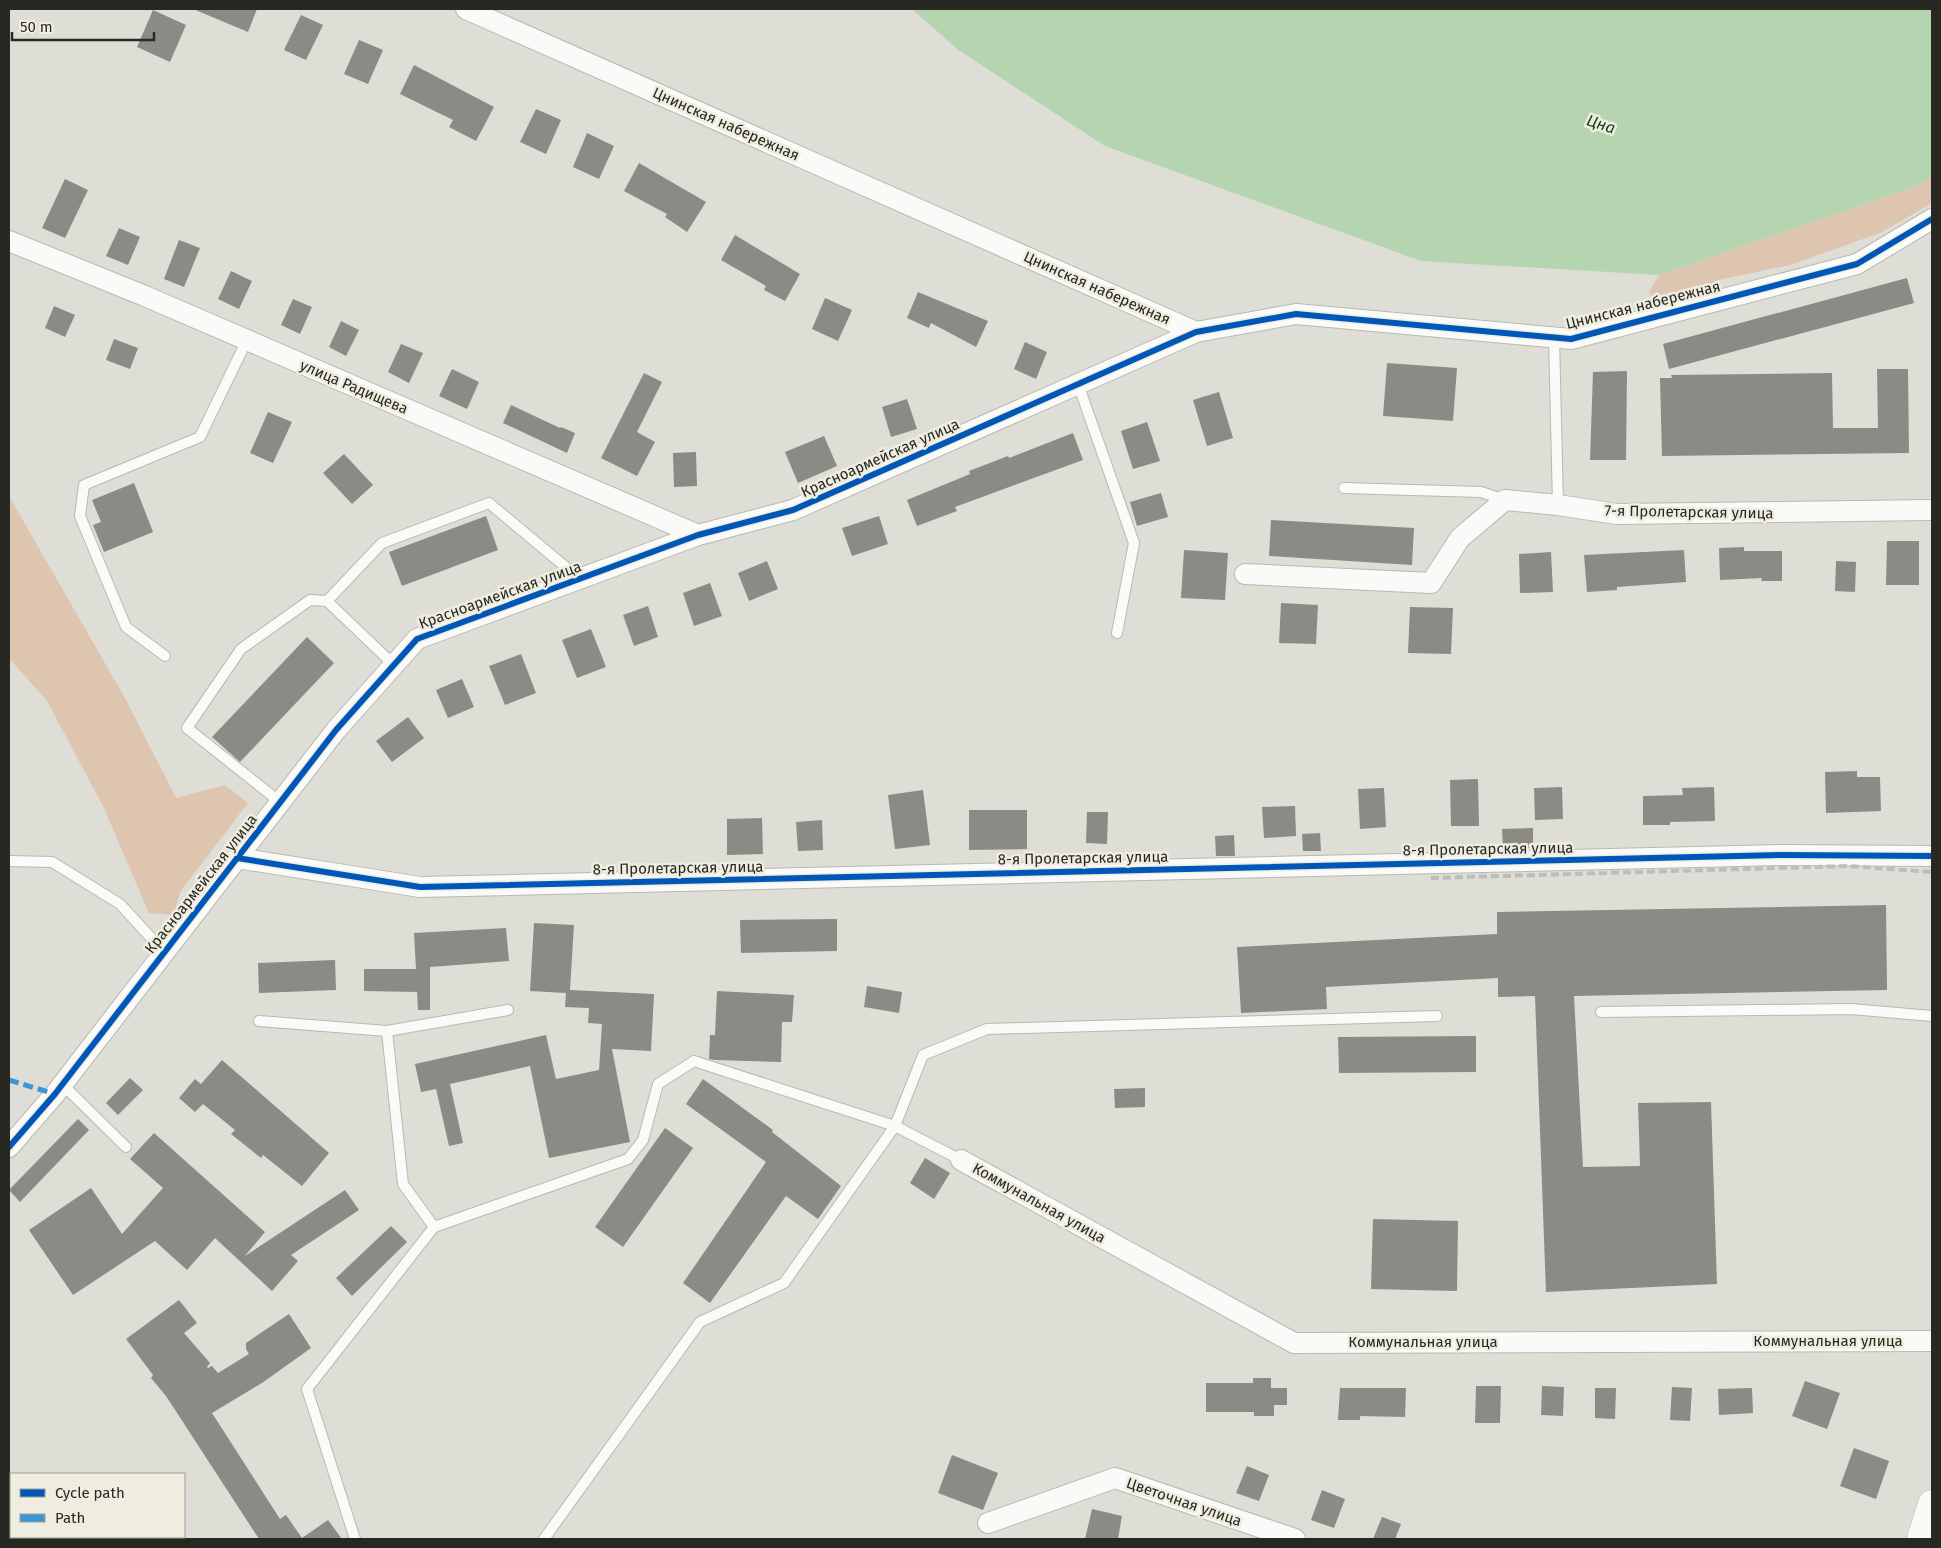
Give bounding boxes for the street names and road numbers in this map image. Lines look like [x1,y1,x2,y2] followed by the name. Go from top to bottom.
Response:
[650,83,802,165] street label: Цнинская набережная
[1021,247,1173,329] street label: Цнинская набережная
[1564,277,1722,333] street label: Цнинская набережная
[297,356,411,418] street label: улица Радищева
[798,415,962,501] street label: Красноармейская улица
[1604,502,1774,522] street label: 7-я Пролетарская улица
[416,557,584,633] street label: Красноармейская улица
[141,811,261,957] street label: Красноармейская улица
[1403,839,1573,859] street label: 8-я Пролетарская улица
[998,848,1168,868] street label: 8-я Пролетарская улица
[593,858,763,878] street label: 8-я Пролетарская улица
[969,1159,1109,1247] street label: Коммунальная улица
[1753,1332,1903,1350] street label: Коммунальная улица
[1348,1333,1498,1351] street label: Коммунальная улица
[1124,1474,1244,1530] street label: Цветочная улица

